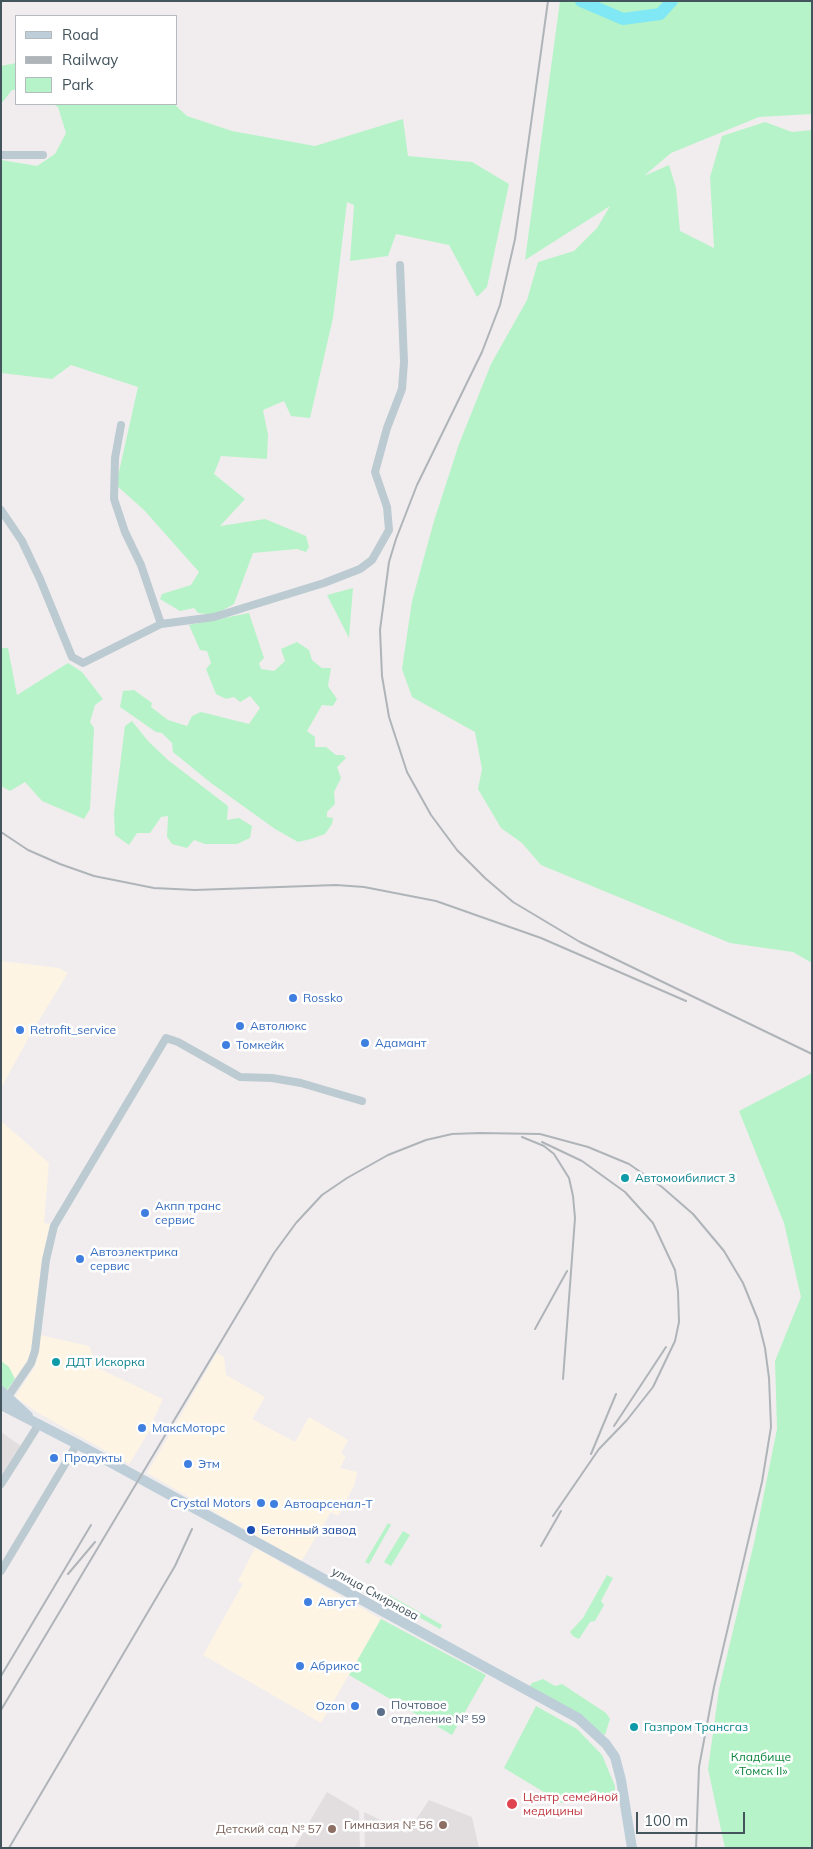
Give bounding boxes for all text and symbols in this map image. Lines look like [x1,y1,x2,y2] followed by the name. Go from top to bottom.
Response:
[15,15,178,105] legend
[62,25,99,44] text: Road
[62,50,118,69] text: Railway
[62,75,94,94] text: Park
[303,991,343,1005] place label: Rossko
[287,992,299,1004] marker: Rossko
[250,1019,307,1033] place label: Автолюкс
[234,1020,246,1032] marker: Автолюкс
[30,1023,116,1037] place label: Retrofit_service
[14,1024,26,1036] marker: Retrofit_service
[375,1036,426,1050] place label: Адамант
[359,1037,371,1049] marker: Адамант
[236,1038,284,1052] place label: Томкейк
[220,1039,232,1051] marker: Томкейк
[635,1171,735,1185] place label: Автомоибилист 3
[619,1172,631,1184] marker: Автомоибилист 3
[155,1199,221,1227] place label: Акпп транс сервис
[139,1207,151,1219] marker: Акпп транс сервис
[90,1245,178,1273] place label: Автоэлектрика сервис
[74,1253,86,1265] marker: Автоэлектрика сервис
[66,1355,145,1369] place label: ДДТ Искорка
[50,1356,62,1368] marker: ДДТ Искорка
[152,1421,225,1435] place label: МаксМоторс
[136,1422,148,1434] marker: МаксМоторс
[64,1451,122,1465] place label: Продукты
[48,1452,60,1464] marker: Продукты
[198,1457,220,1471] place label: Этм
[182,1458,194,1470] marker: Этм
[170,1496,251,1510] place label: Crystal Motors
[255,1497,267,1509] marker: Crystal Motors
[284,1497,373,1511] place label: Автоарсенал-Т
[268,1498,280,1510] marker: Автоарсенал-Т
[261,1523,356,1537] place label: Бетонный завод
[245,1524,257,1536] marker: Бетонный завод
[329,1564,421,1624] street label: улица Смирнова
[318,1595,357,1609] place label: Август
[302,1596,314,1608] marker: Август
[310,1659,360,1673] place label: Абрикос
[294,1660,306,1672] marker: Абрикос
[391,1698,486,1726] place label: Почтовое отделение № 59
[316,1699,345,1713] place label: Ozon
[349,1700,361,1712] marker: Ozon
[375,1706,387,1718] marker: Почтовое отделение № 59
[644,1720,748,1734] place label: Газпром Трансгаз
[628,1721,640,1733] marker: Газпром Трансгаз
[731,1750,791,1778] park label: Кладбище «Томск II»
[523,1790,618,1818] place label: Центр семейной медицины
[505,1797,519,1811] marker: Центр семейной медицины
[638,1802,747,1834] scale bar
[644,1811,688,1830] text: 100 m
[344,1818,433,1832] place label: Гимназия № 56
[437,1819,449,1831] marker: Гимназия № 56
[216,1822,322,1836] place label: Детский сад № 57
[326,1823,338,1835] marker: Детский сад № 57

